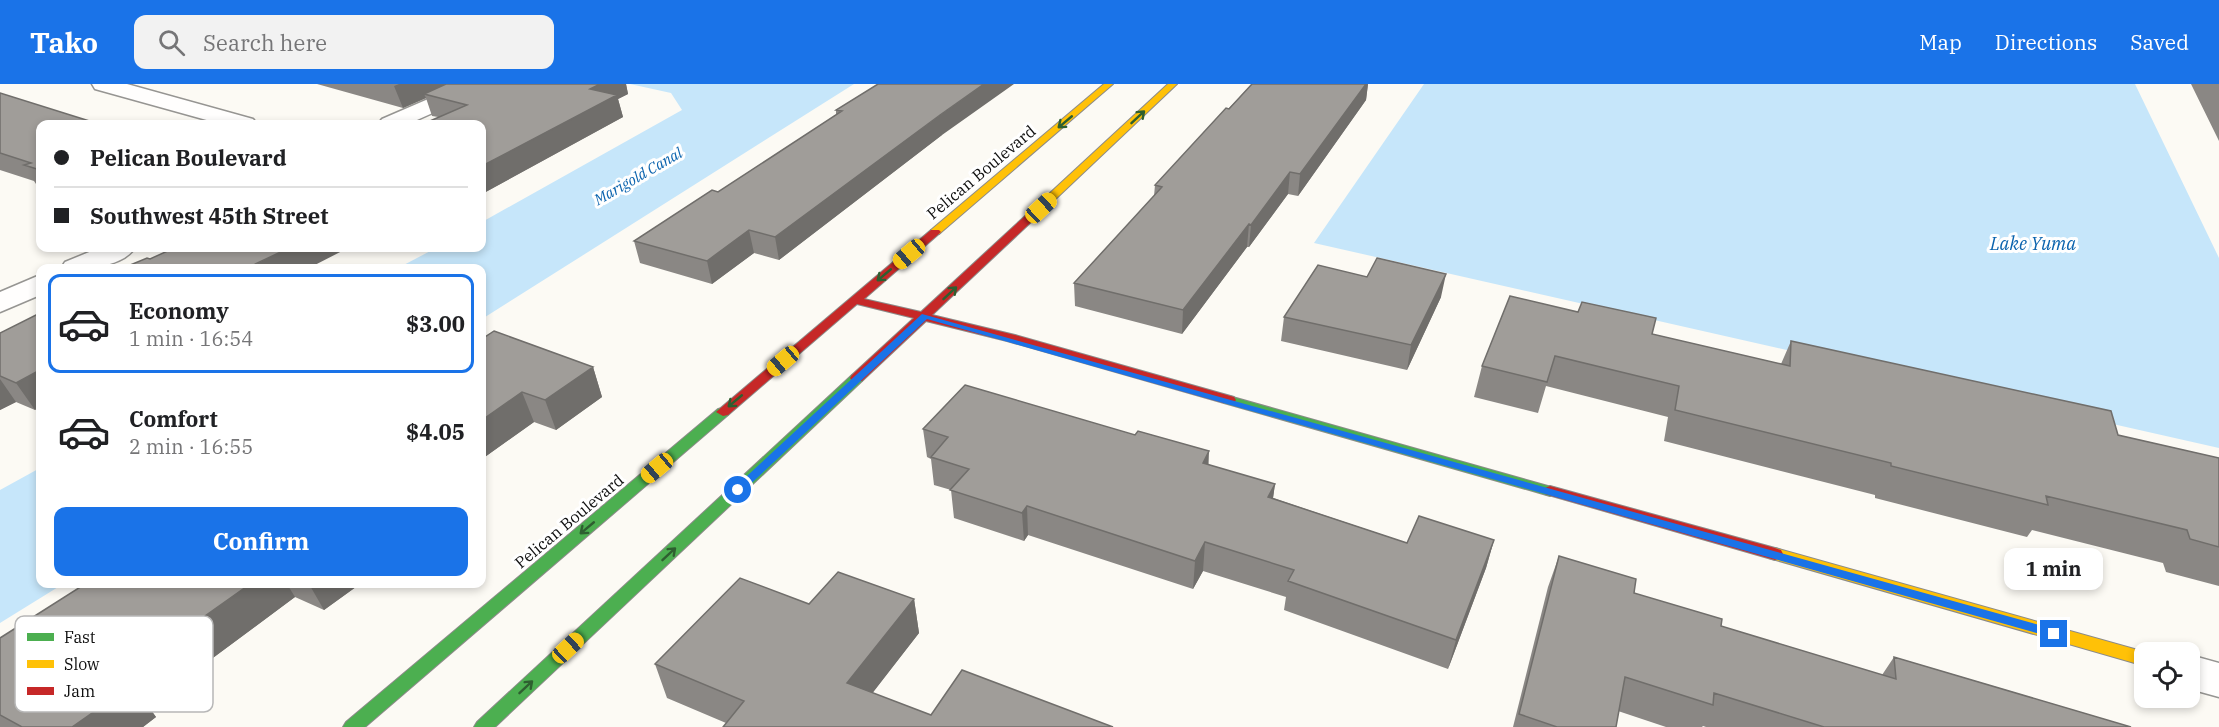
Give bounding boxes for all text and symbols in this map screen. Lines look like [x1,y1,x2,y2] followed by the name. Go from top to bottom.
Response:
[134,15,554,69] search box
[30,24,98,61] text: Tako
[155,26,188,59] icon: search
[203,28,327,57] text: Search here
[1919,28,1962,56] text: Map
[1995,28,2097,56] text: Directions
[2130,28,2189,56] text: Saved
[1131,110,1146,124] one-way arrow
[1058,115,1073,129] one-way arrow
[923,120,1040,223] street label: Pelican Boulevard
[90,143,287,172] text: Pelican Boulevard
[590,143,686,209] water label: Marigold Canal
[1022,189,1060,227] car
[90,201,328,230] text: Southwest 45th Street
[1989,232,2076,255] water label: Lake Yuma
[889,236,929,272] car
[877,268,892,282] one-way arrow
[942,286,957,300] one-way arrow
[129,296,229,325] text: Economy
[57,297,111,351] icon: car
[406,309,465,338] text: $3.00
[129,325,253,352] text: 1 min · 16:54
[763,343,803,379] car
[727,395,743,408] one-way arrow
[129,404,218,433] text: Comfort
[57,405,111,459] icon: car
[406,417,465,446] text: $4.05
[129,433,253,460] text: 2 min · 16:55
[637,450,677,486] car
[511,469,628,572] street label: Pelican Boulevard
[724,476,751,503] route start
[54,507,468,576] button: Confirm
[579,521,595,534] one-way arrow
[661,547,676,562] one-way arrow
[2004,547,2104,589] callout: 1 min
[2026,555,2082,582] text: 1 min
[15,616,213,712] legend
[2040,620,2067,647] route end
[64,627,96,647] text: Fast
[549,629,587,667] car
[2134,642,2200,708] map controls
[2134,642,2200,708] button: locate
[64,654,100,674] text: Slow
[518,680,533,694] one-way arrow
[64,681,95,701] text: Jam

